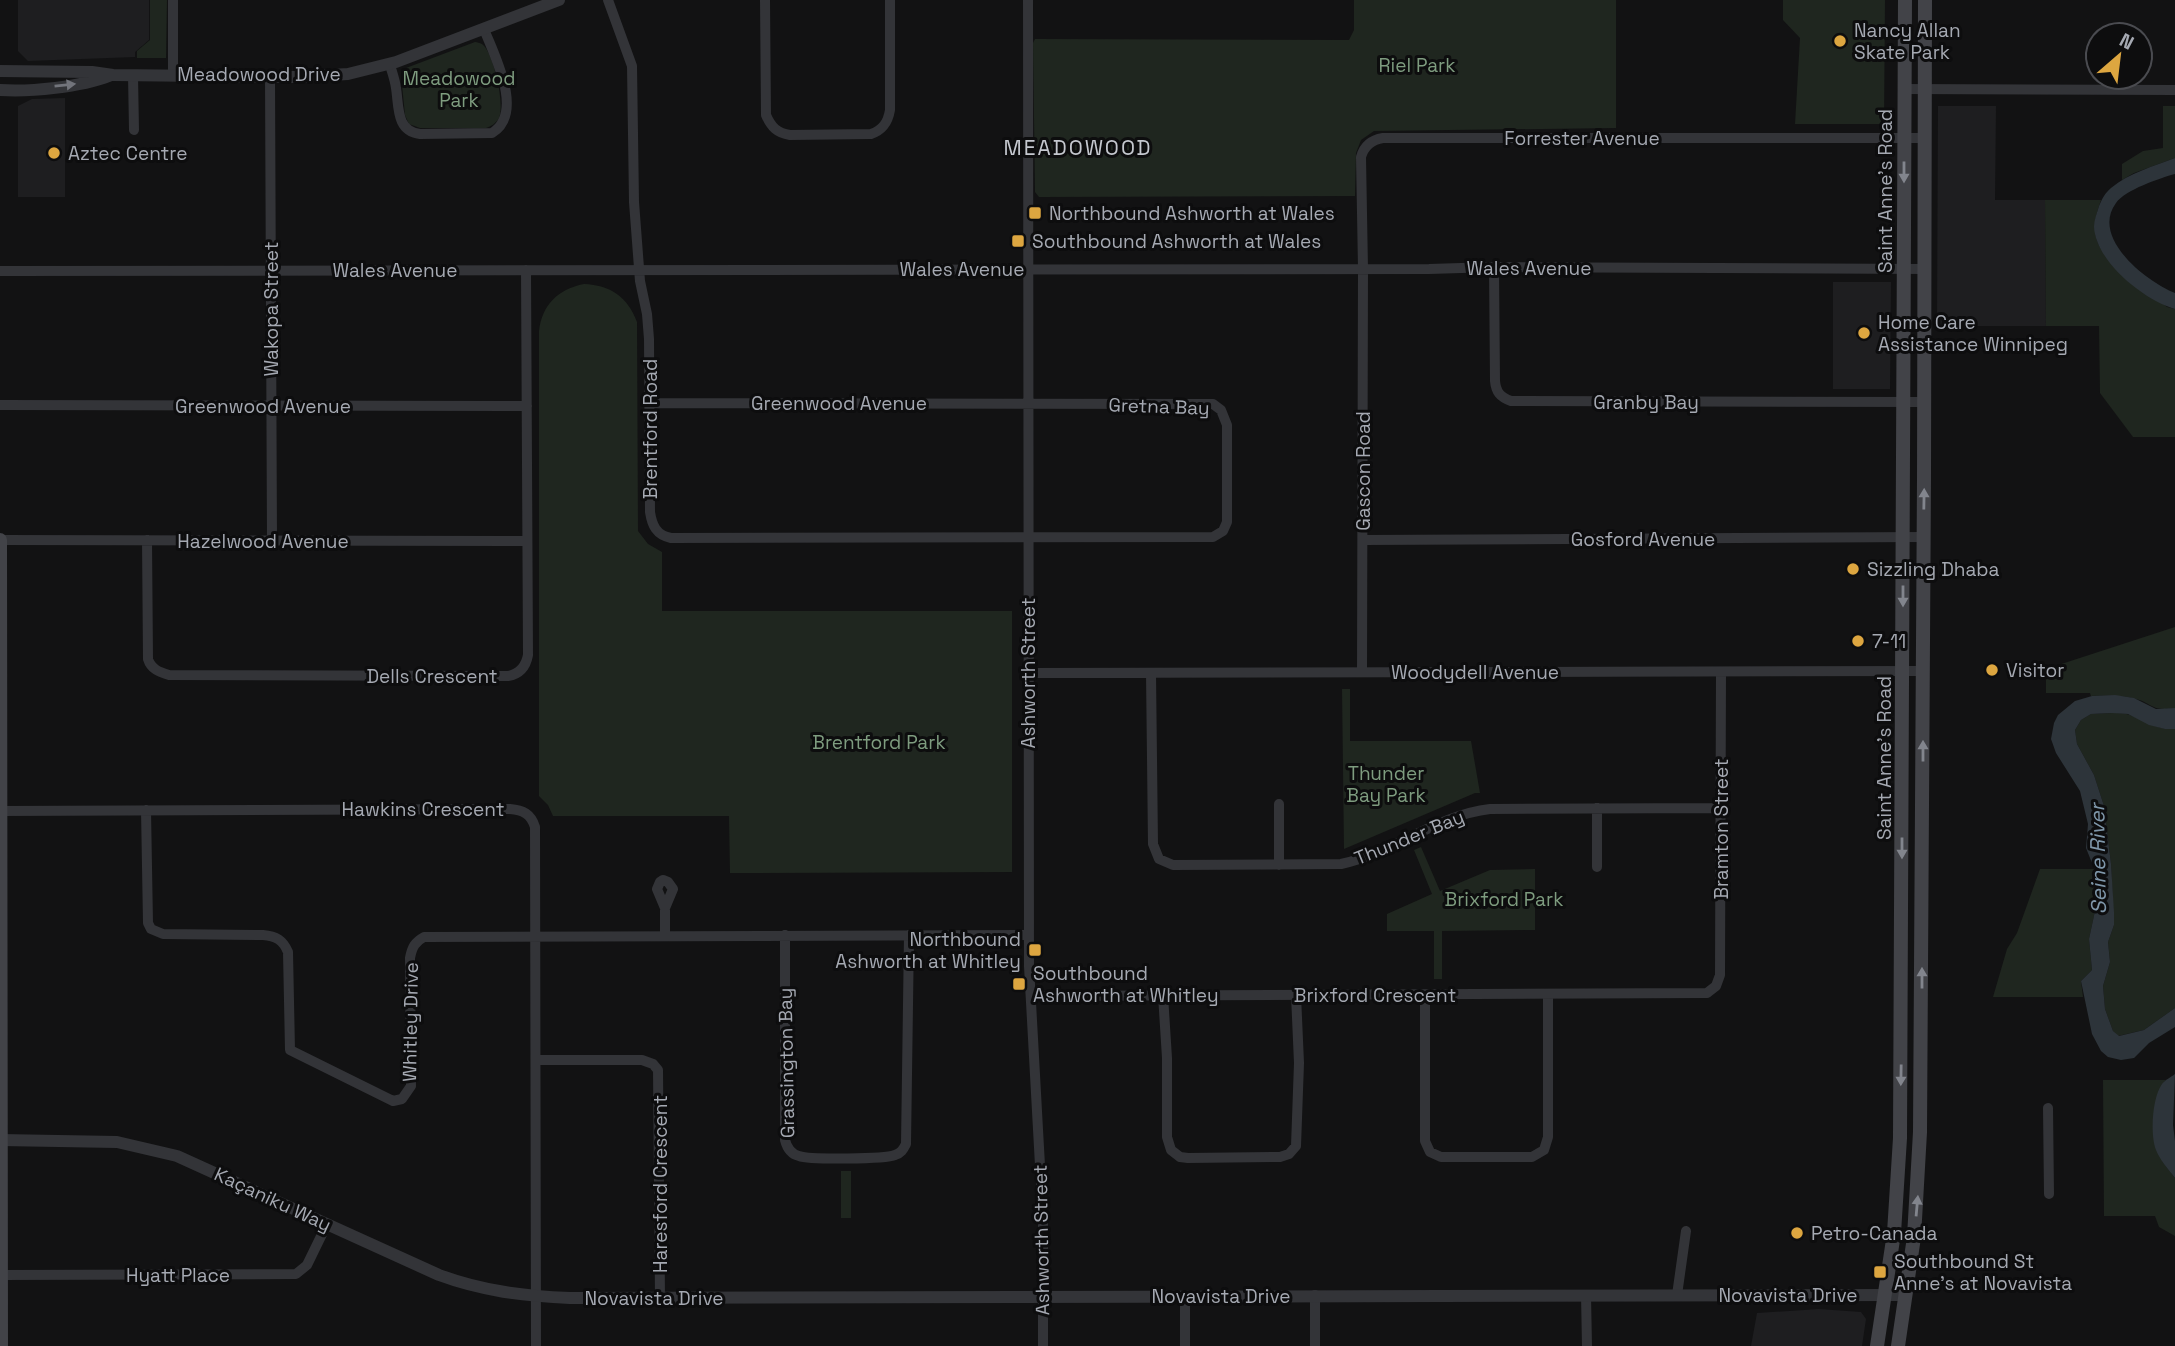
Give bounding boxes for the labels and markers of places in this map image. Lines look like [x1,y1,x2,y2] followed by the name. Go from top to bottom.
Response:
[1854,18,1961,65] place label: Nancy Allan Skate Park
[1832,33,1848,49] marker: Nancy Allan Skate Park
[68,141,187,166] place label: Aztec Centre
[46,145,62,161] marker: Aztec Centre
[1049,201,1335,226] place label: Northbound Ashworth at Wales
[1027,205,1043,221] marker: Northbound Ashworth at Wales
[1032,229,1321,254] place label: Southbound Ashworth at Wales
[1010,233,1026,249] marker: Southbound Ashworth at Wales
[1878,310,2068,357] place label: Home Care Assistance Winnipeg
[1856,325,1872,341] marker: Home Care Assistance Winnipeg
[1867,557,2000,582] place label: Sizzling Dhaba
[1845,561,1861,577] marker: Sizzling Dhaba
[1872,629,1906,654] place label: 7-11
[1850,633,1866,649] marker: 7-11
[2006,658,2064,683] place label: Visitor
[1984,662,2000,678] marker: Visitor
[835,927,1021,974] place label: Northbound Ashworth at Whitley
[1027,942,1043,958] marker: Northbound Ashworth at Whitley
[1033,961,1219,1008] place label: Southbound Ashworth at Whitley
[1011,976,1027,992] marker: Southbound Ashworth at Whitley
[1811,1221,1938,1246] place label: Petro-Canada
[1789,1225,1805,1241] marker: Petro-Canada
[1894,1249,2072,1296] place label: Southbound St Anne's at Novavista
[1872,1264,1888,1280] marker: Southbound St Anne's at Novavista

